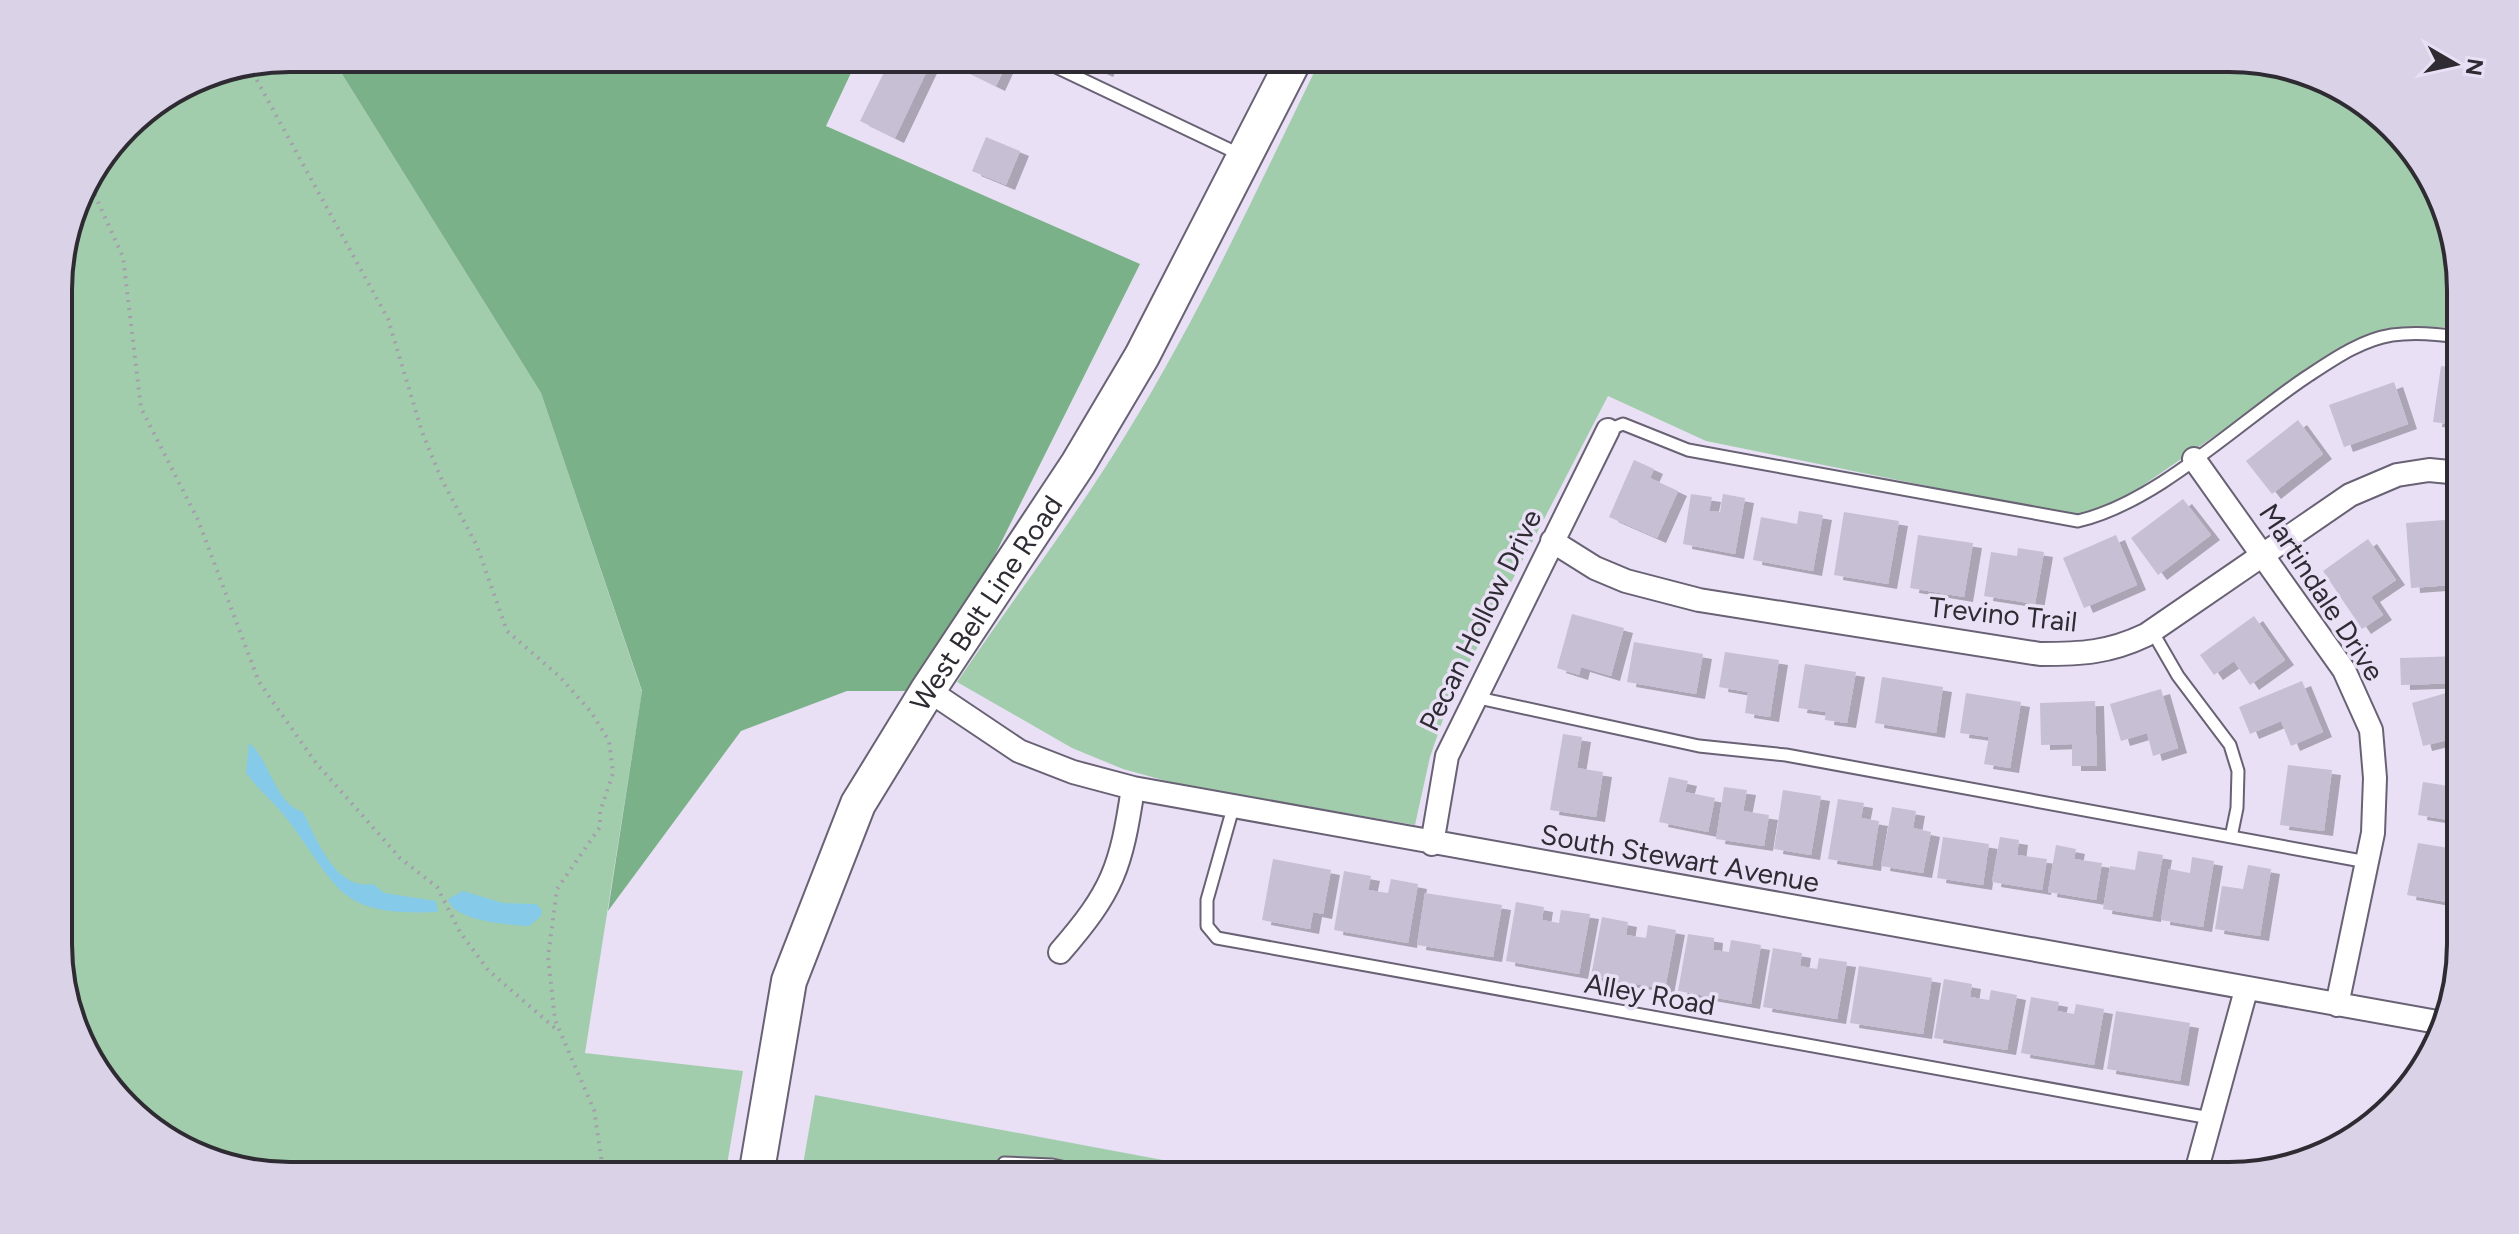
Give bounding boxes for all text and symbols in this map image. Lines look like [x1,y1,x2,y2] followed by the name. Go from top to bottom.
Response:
[2415,24,2495,104] north arrow
[2460,57,2489,78] text: N
[902,489,1069,717] street label: West Belt Line Road
[2252,497,2392,687] street label: Martindale Drive
[1412,504,1548,736] street label: Pecan Hollow Drive
[1927,589,2079,639] street label: Trevino Trail
[1538,817,1822,899] street label: South Stewart Avenue
[1582,966,1718,1022] street label: Alley Road

